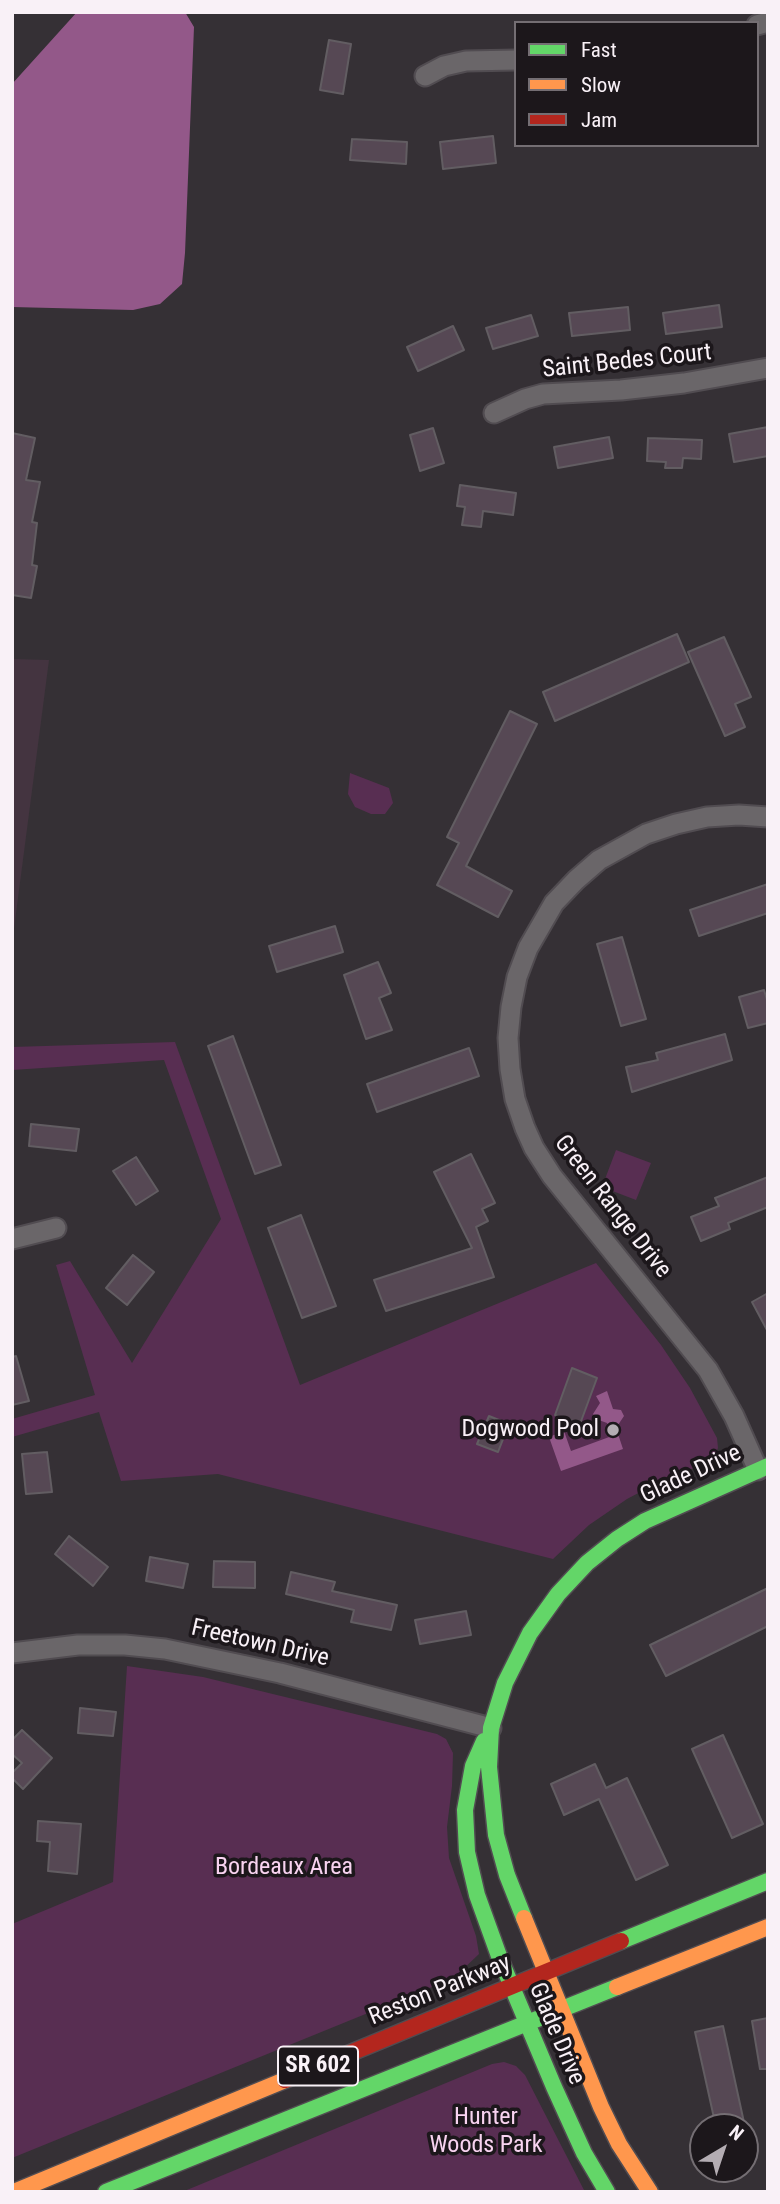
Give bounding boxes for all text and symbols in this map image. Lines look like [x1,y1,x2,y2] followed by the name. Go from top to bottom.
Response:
[514,21,759,147] legend
[581,38,617,62] text: Fast
[581,73,621,97] text: Slow
[581,108,617,132] text: Jam
[541,339,713,385] street label: Saint Bedes Court
[547,1130,677,1284] street label: Green Range Drive
[462,1416,599,1444] place label: Dogwood Pool
[605,1422,621,1438] marker: Dogwood Pool
[636,1439,746,1511] street label: Glade Drive
[188,1614,332,1674] street label: Freetown Drive
[215,1854,353,1882] park label: Bordeaux Area
[365,1949,515,2033] street label: Reston Parkway
[522,1979,590,2089] street label: Glade Drive
[278,2047,358,2086] road number: SR 602
[429,2104,543,2160] park label: Hunter Woods Park
[689,2113,759,2183] north arrow
[725,2120,748,2145] text: N

